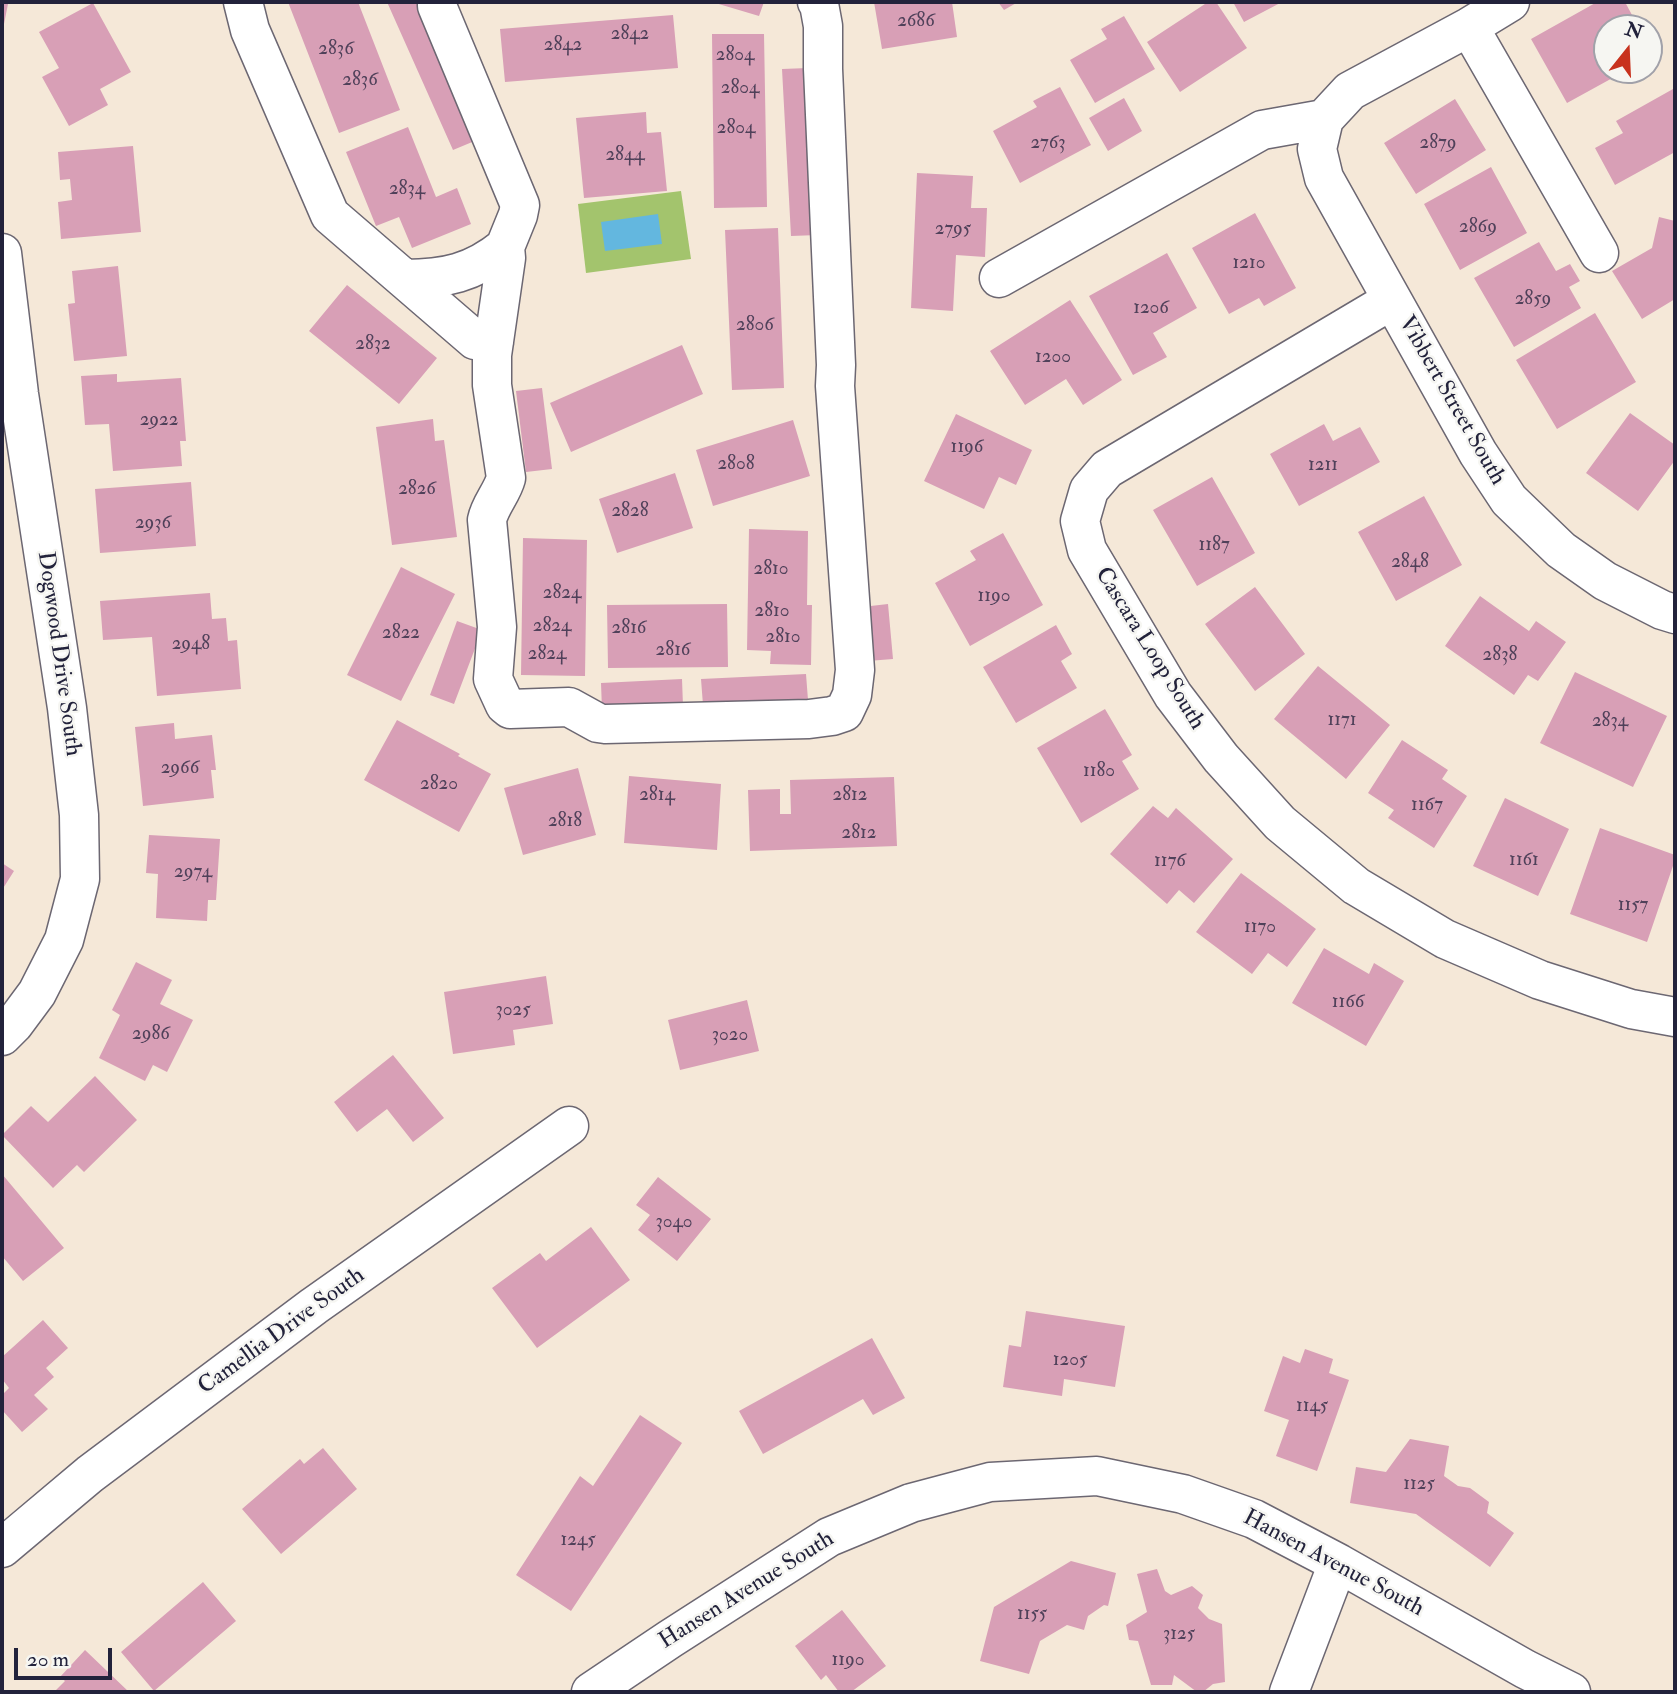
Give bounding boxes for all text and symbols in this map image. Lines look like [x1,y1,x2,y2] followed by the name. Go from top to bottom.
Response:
[897,11,935,33] house number: 2686
[1593,14,1663,84] north arrow
[1622,17,1646,45] text: N
[611,24,649,46] house number: 2842
[544,35,582,57] house number: 2842
[318,39,354,61] house number: 2836
[716,45,754,67] house number: 2804
[342,70,378,92] house number: 2836
[721,78,759,100] house number: 2804
[717,118,755,140] house number: 2804
[1030,133,1066,155] house number: 2763
[1420,133,1456,155] house number: 2879
[605,145,645,167] house number: 2844
[389,179,425,201] house number: 2834
[1459,217,1497,239] house number: 2869
[935,219,971,241] house number: 2795
[1233,253,1265,275] house number: 1210
[1515,289,1551,311] house number: 2859
[1133,298,1169,320] house number: 1206
[1391,312,1511,490] street label: Vibbert Street South
[736,315,774,337] house number: 2806
[355,334,391,356] house number: 2832
[1035,347,1071,369] house number: 1200
[140,410,178,432] house number: 2922
[951,437,983,459] house number: 1196
[717,454,755,476] house number: 2808
[1308,455,1338,477] house number: 1211
[398,479,436,501] house number: 2826
[611,501,649,523] house number: 2828
[135,513,171,535] house number: 2936
[1198,535,1230,557] house number: 1187
[30,550,86,758] street label: Dogwood Drive South
[1391,552,1429,574] house number: 2848
[754,559,788,581] house number: 2810
[1088,563,1210,735] street label: Cascara Loop South
[543,583,581,605] house number: 2824
[978,586,1010,608] house number: 1190
[755,601,789,623] house number: 2810
[533,616,571,638] house number: 2824
[612,618,646,640] house number: 2816
[382,623,420,645] house number: 2822
[766,627,800,649] house number: 2810
[172,634,210,656] house number: 2948
[656,640,690,662] house number: 2816
[528,644,566,666] house number: 2824
[1483,645,1517,667] house number: 2838
[1327,710,1357,732] house number: 1171
[1592,711,1628,733] house number: 2834
[161,758,199,780] house number: 2966
[1083,761,1115,783] house number: 1180
[420,774,458,796] house number: 2820
[639,785,675,807] house number: 2814
[833,785,867,807] house number: 2812
[1411,795,1443,817] house number: 1167
[548,811,582,833] house number: 2818
[842,823,876,845] house number: 2812
[1509,850,1539,872] house number: 1161
[1154,851,1186,873] house number: 1176
[174,862,212,884] house number: 2974
[1618,895,1648,917] house number: 1157
[1244,917,1276,939] house number: 1170
[1332,992,1364,1014] house number: 1166
[496,1000,530,1022] house number: 3025
[132,1024,170,1046] house number: 2986
[712,1025,748,1047] house number: 3020
[656,1212,692,1234] house number: 3040
[194,1262,370,1402] street label: Camellia Drive South
[1053,1350,1087,1372] house number: 1205
[1296,1396,1328,1418] house number: 1145
[1403,1474,1435,1496] house number: 1125
[1238,1505,1428,1623] street label: Hansen Avenue South
[654,1526,840,1656] street label: Hansen Avenue South
[560,1530,596,1552] house number: 1245
[1017,1604,1047,1626] house number: 1155
[1163,1624,1195,1646] house number: 3125
[18,1634,116,1678] scale bar
[27,1646,69,1673] text: 20 m
[832,1650,864,1672] house number: 1190

